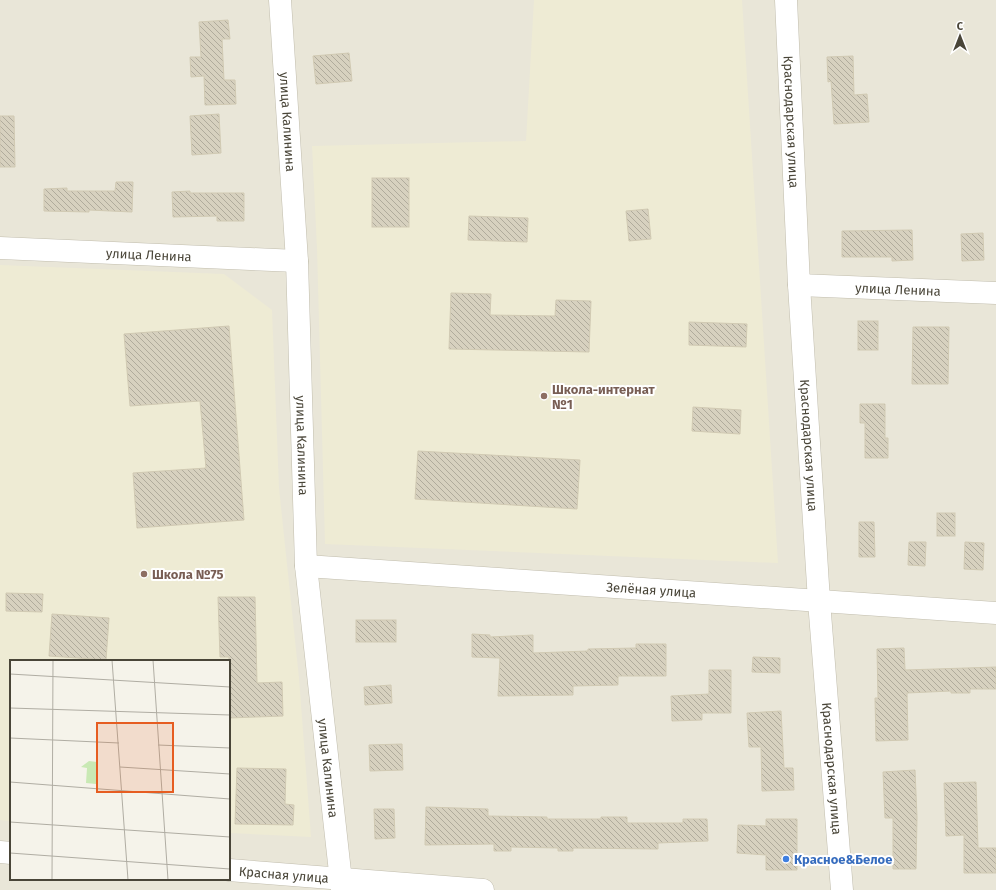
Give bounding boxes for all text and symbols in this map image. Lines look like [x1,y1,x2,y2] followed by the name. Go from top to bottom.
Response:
[940,16,980,56] north arrow
[957,20,964,33] text: С
[781,55,802,188] street label: Краснодарская улица
[277,71,298,172] street label: улица Калинина
[106,246,192,264] street label: улица Ленина
[855,280,941,299] street label: улица Ленина
[797,379,820,512] street label: Краснодарская улица
[552,382,655,412] place label: Школа-интернат №1
[539,391,549,401] marker: Школа-интернат №1
[293,395,311,496] street label: улица Калинина
[152,567,223,582] place label: Школа №75
[139,569,149,579] marker: Школа №75
[606,579,697,601] street label: Зелёная улица
[10,660,230,880] inset map
[819,702,845,835] street label: Краснодарская улица
[315,718,341,819] street label: улица Калинина
[794,852,892,867] place label: Красное&Белое
[781,854,791,864] marker: Красное&Белое
[238,864,329,886] street label: Красная улица

